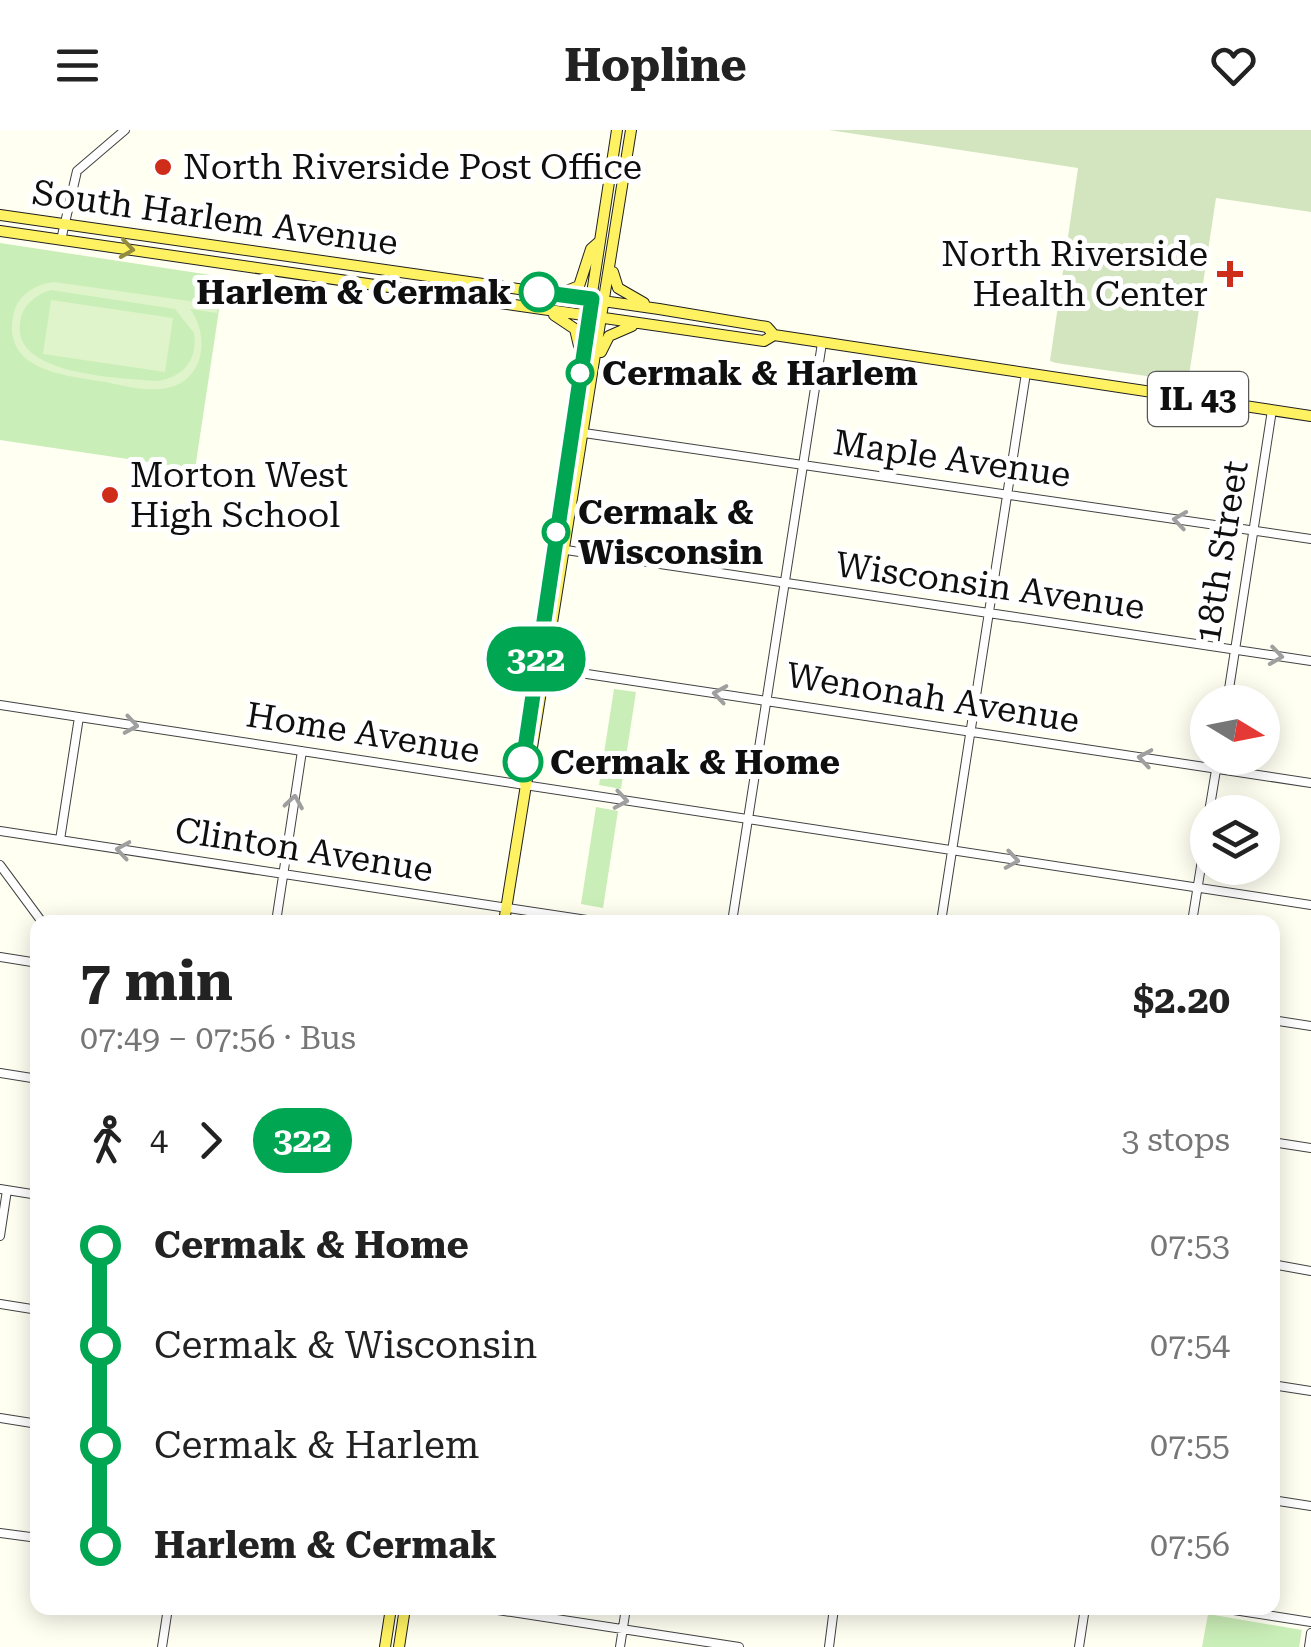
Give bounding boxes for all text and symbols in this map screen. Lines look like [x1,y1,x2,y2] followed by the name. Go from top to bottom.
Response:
[50,38,105,93] icon: menu
[1206,38,1261,93] icon: heart
[564,39,747,92] text: Hopline
[183,147,642,188] place label: North Riverside Post Office
[152,156,174,178] marker: North Riverside Post Office
[30,172,400,264] street label: South Harlem Avenue
[941,234,1208,315] place label: North Riverside Health Center
[119,238,135,259] one-way arrow
[1217,261,1243,287] marker: North Riverside Health Center
[196,272,512,313] place label: Harlem & Cermak
[520,273,558,311] marker: Harlem & Cermak
[602,353,918,394] place label: Cermak & Harlem
[567,360,593,386] marker: Cermak & Harlem
[1148,372,1248,426] road number: IL 43
[831,422,1073,496] street label: Maple Avenue
[130,455,348,536] place label: Morton West High School
[1187,458,1257,646] street label: 18th Street
[99,484,121,506] marker: Morton West High School
[578,492,763,573] place label: Cermak & Wisconsin
[1172,510,1188,531] one-way arrow
[543,519,569,545] marker: Cermak & Wisconsin
[833,544,1147,628] street label: Wisconsin Avenue
[478,626,594,692] line badge: 322
[507,639,565,680] text: 322
[1268,645,1285,666] one-way arrow
[784,655,1082,741] street label: Wenonah Avenue
[712,684,728,705] one-way arrow
[1190,685,1280,775] north arrow
[1190,685,1280,885] map controls
[243,694,483,772] street label: Home Avenue
[123,714,139,735] one-way arrow
[550,742,840,783] place label: Cermak & Home
[504,743,542,781] marker: Cermak & Home
[1137,748,1154,769] one-way arrow
[613,789,630,810] one-way arrow
[283,794,304,811] one-way arrow
[1190,795,1280,885] button: layers
[172,809,436,891] street label: Clinton Avenue
[115,840,131,861] one-way arrow
[1003,848,1020,869] one-way arrow
[80,949,233,1013] text: 7 min
[1133,978,1230,1022] text: $2.20
[80,1019,356,1057] text: 07:49 – 07:56 · Bus
[80,1113,135,1168] icon: walk
[183,1113,238,1168] icon: forward
[273,1120,332,1161] text: 322
[150,1121,168,1159] text: 4
[1121,1121,1230,1159] text: 3 stops
[154,1223,469,1267] text: Cermak & Home
[1150,1226,1230,1264] text: 07:53
[154,1323,537,1367] text: Cermak & Wisconsin
[1150,1326,1230,1364] text: 07:54
[154,1423,479,1467] text: Cermak & Harlem
[1150,1426,1230,1464] text: 07:55
[154,1523,497,1567] text: Harlem & Cermak
[1150,1526,1230,1564] text: 07:56

